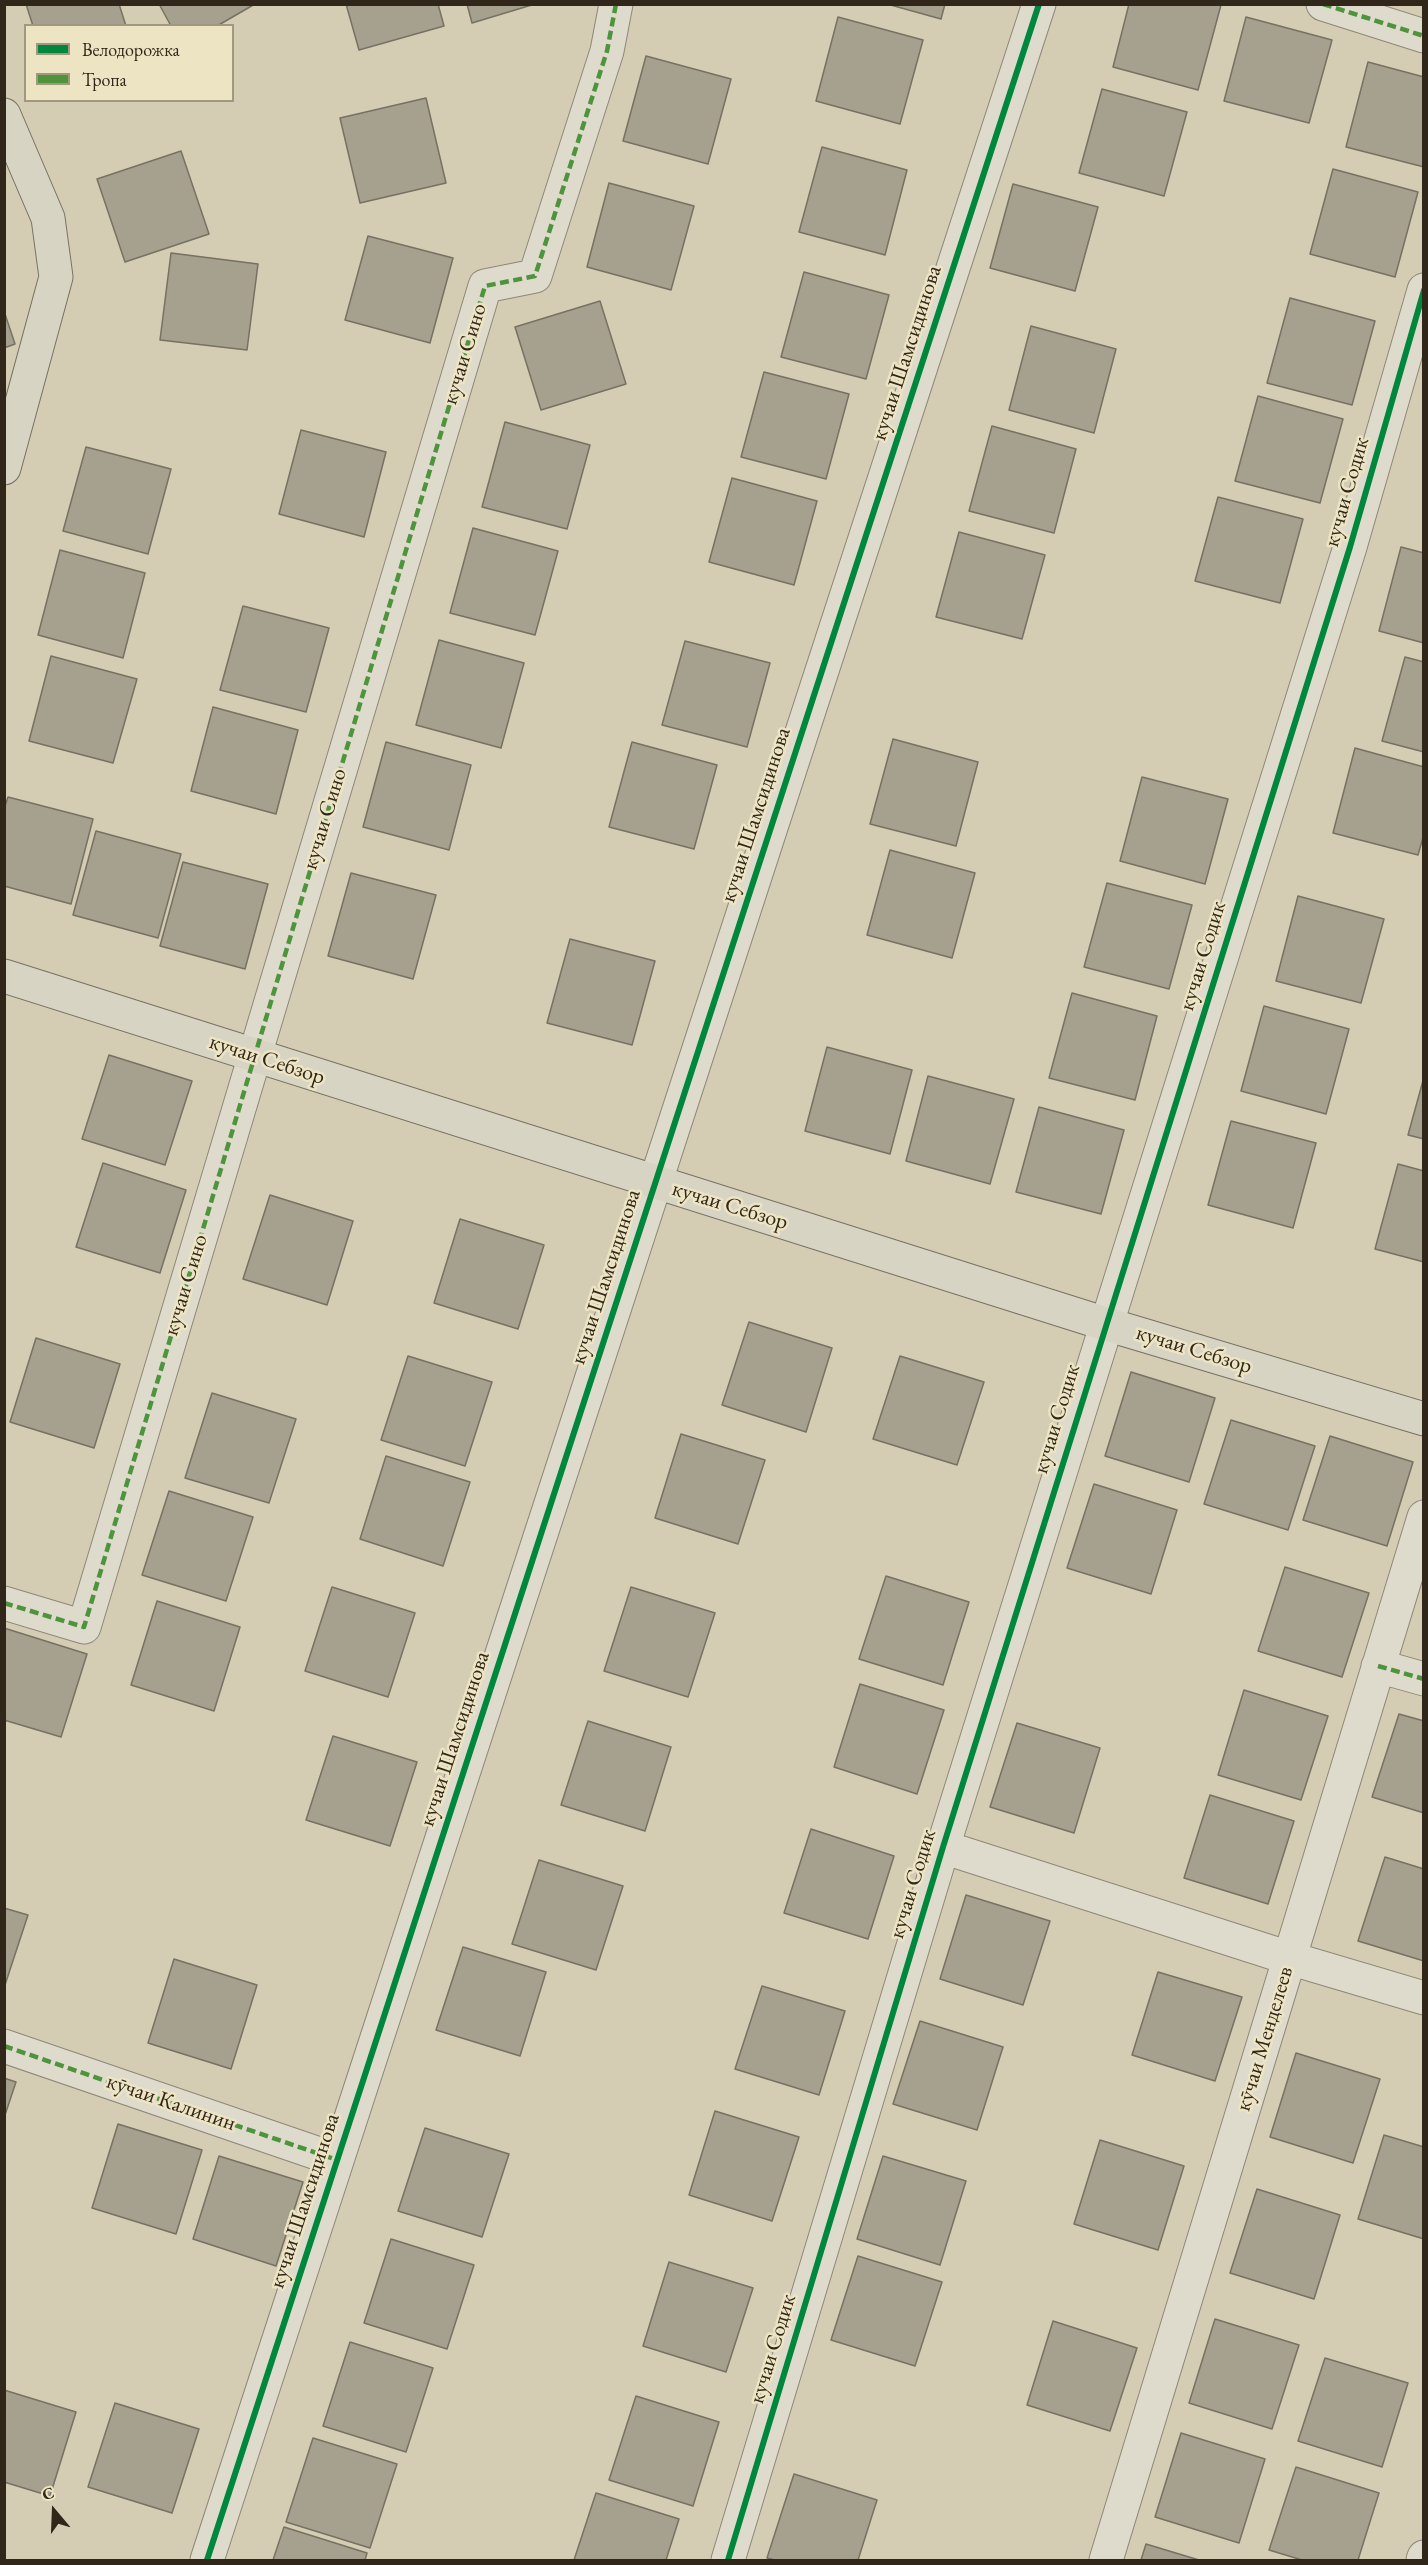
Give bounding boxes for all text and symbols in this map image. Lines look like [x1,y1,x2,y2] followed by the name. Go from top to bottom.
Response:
[24,24,234,102] legend
[82,38,180,61] text: Велодорожка
[82,68,127,91] text: Тропа
[866,262,948,444] street label: кучаи Шамсидинова
[437,300,493,408] street label: кучаи Сино
[1319,434,1375,550] street label: кучаи Содик
[715,724,797,906] street label: кучаи Шамсидинова
[297,765,353,873] street label: кучаи Сино
[1174,898,1232,1014] street label: кучаи Содик
[206,1029,328,1091] street label: кучаи Себзор
[669,1176,791,1236] street label: кучаи Себзор
[565,1186,647,1368] street label: кучаи Шамсидинова
[158,1231,214,1339] street label: кучаи Сино
[1133,1320,1255,1380] street label: кучаи Себзор
[1028,1361,1086,1477] street label: кучаи Содик
[414,1648,496,1830] street label: кучаи Шамсидинова
[884,1826,942,1942] street label: кучаи Содик
[1230,1964,1300,2114] street label: кӯчаи Менделеев
[103,2069,239,2137] street label: кӯчаи Калинин
[264,2110,346,2292] street label: кучаи Шамсидинова
[744,2291,802,2407] street label: кучаи Содик
[24,2481,84,2541] north arrow
[39,2482,57,2505] text: С

